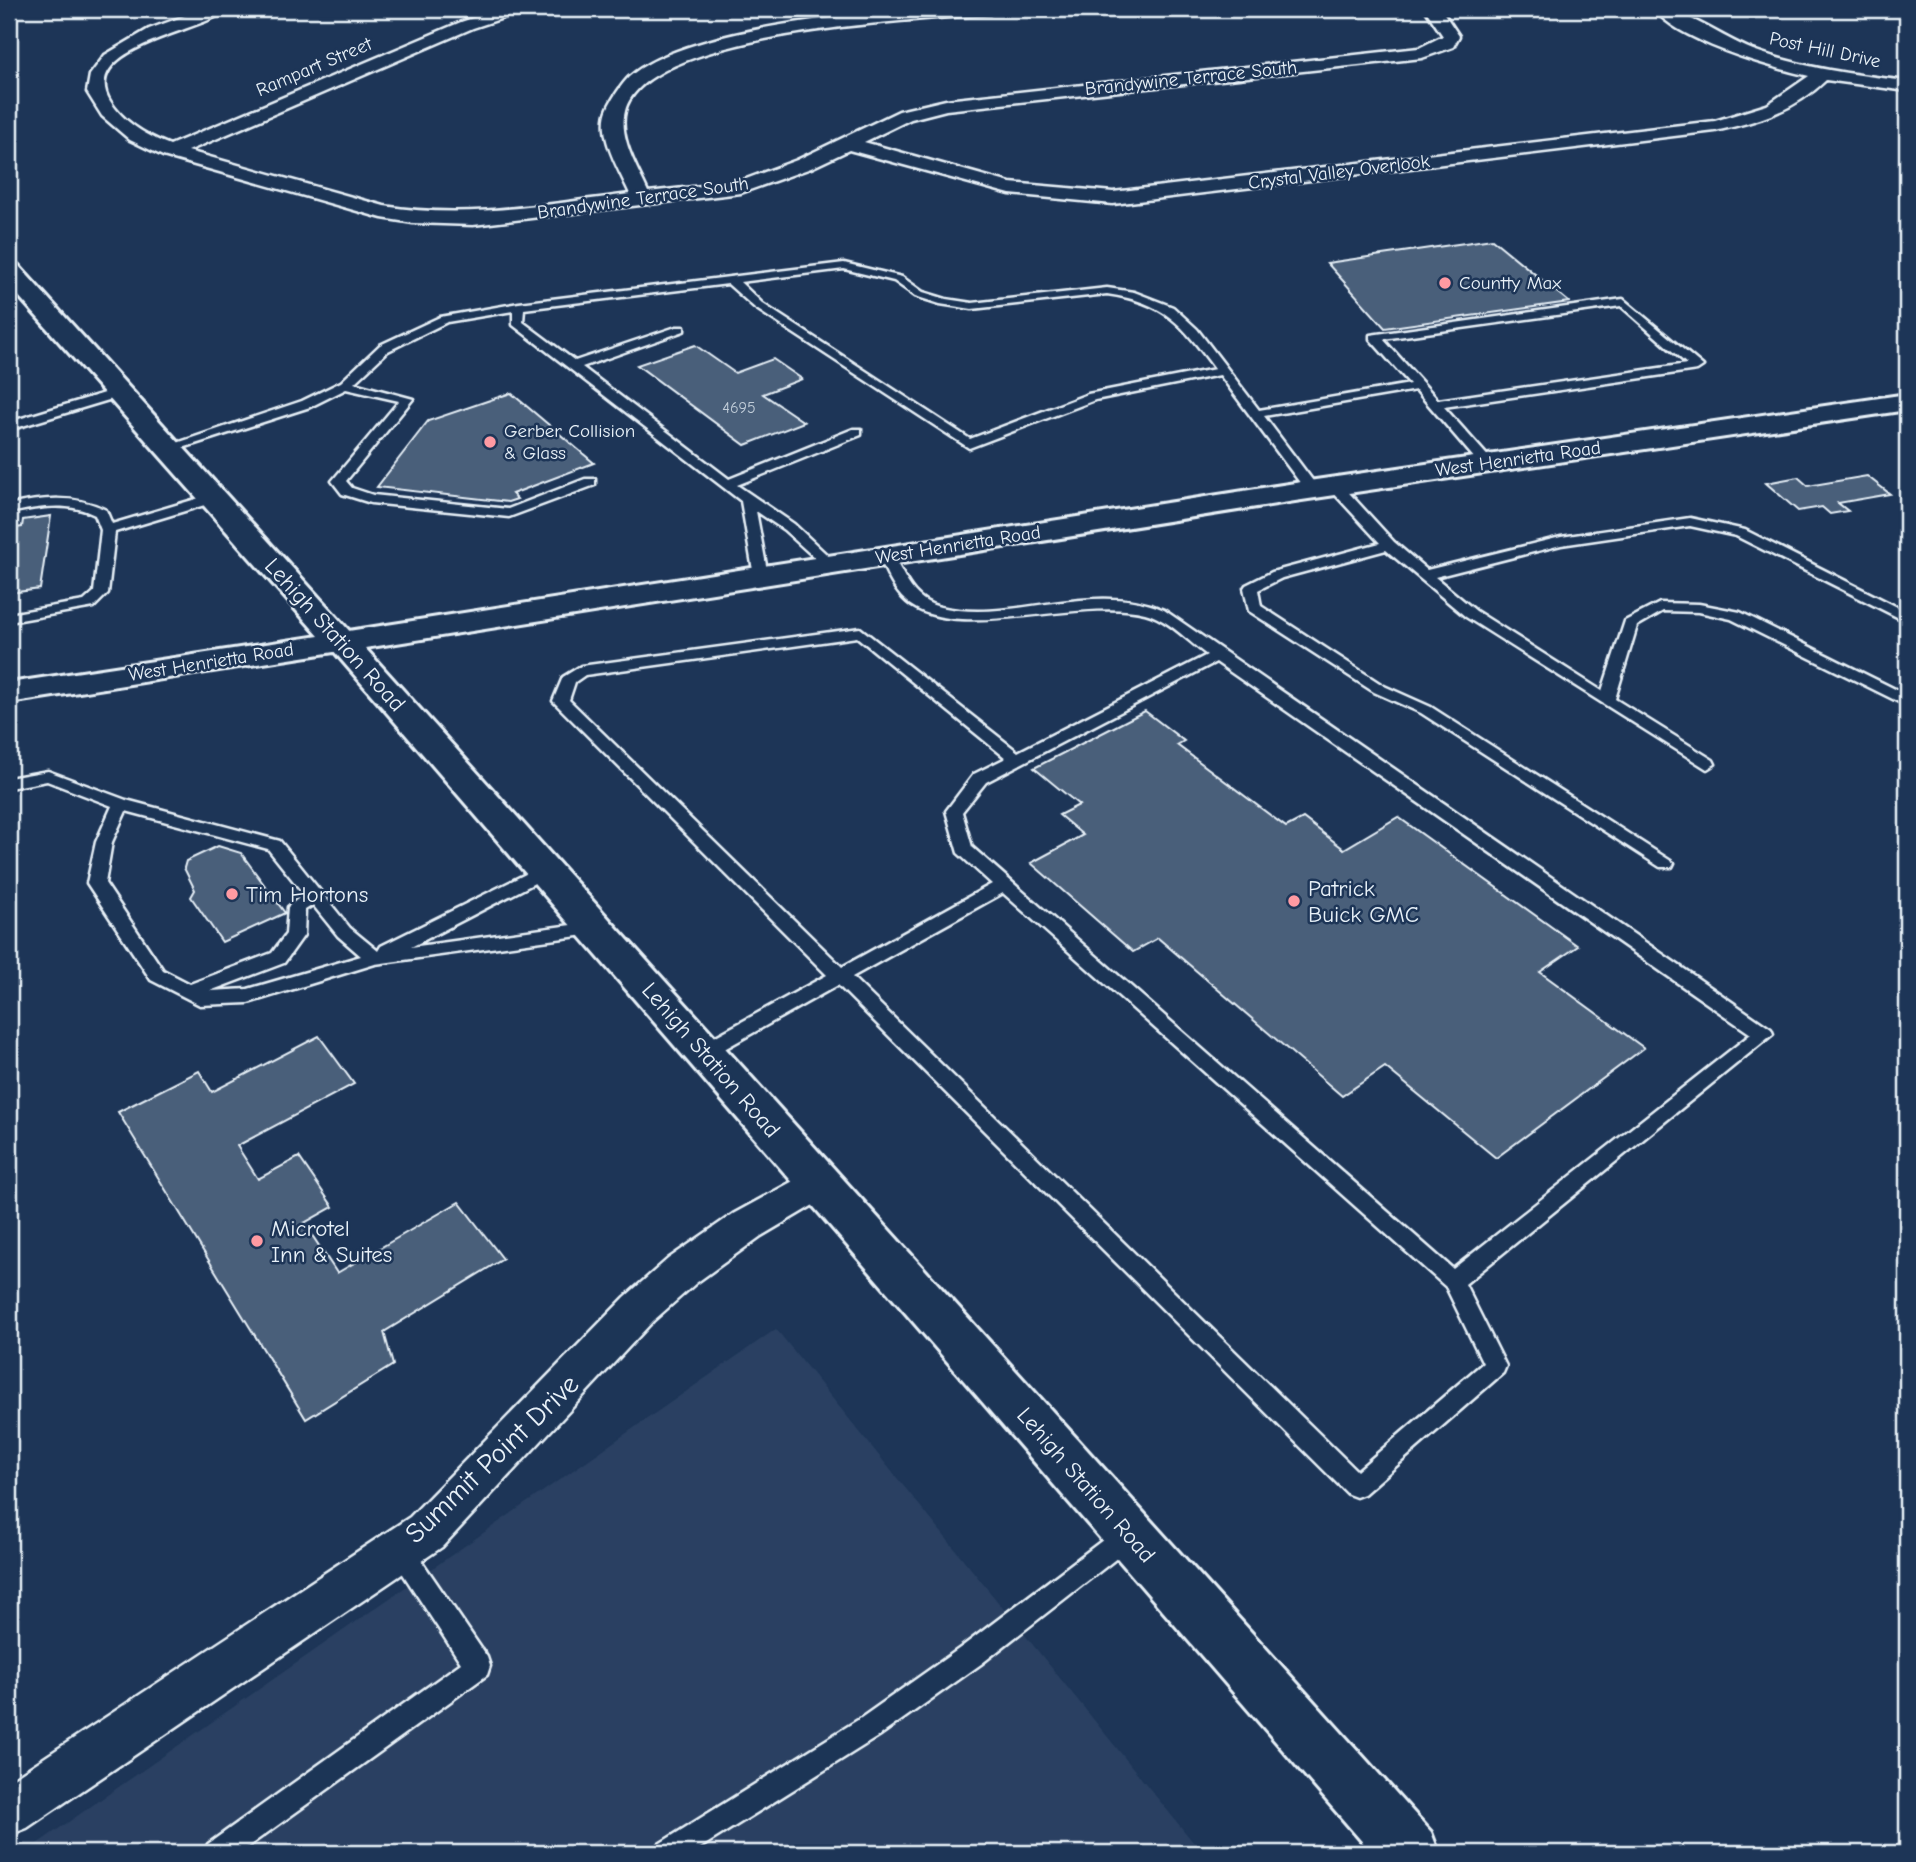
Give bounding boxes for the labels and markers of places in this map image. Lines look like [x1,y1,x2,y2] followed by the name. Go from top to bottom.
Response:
[1459,272,1562,294] place label: Countty Max
[1437,275,1453,291] marker: Countty Max
[504,420,635,464] place label: Gerber Collision & Glass
[482,434,498,450] marker: Gerber Collision & Glass
[1308,875,1419,928] place label: Patrick Buick GMC
[246,881,368,908] place label: Tim Hortons
[224,886,240,902] marker: Tim Hortons
[1286,893,1302,909] marker: Patrick Buick GMC
[271,1215,392,1268] place label: Microtel Inn & Suites
[249,1233,265,1249] marker: Microtel Inn & Suites

